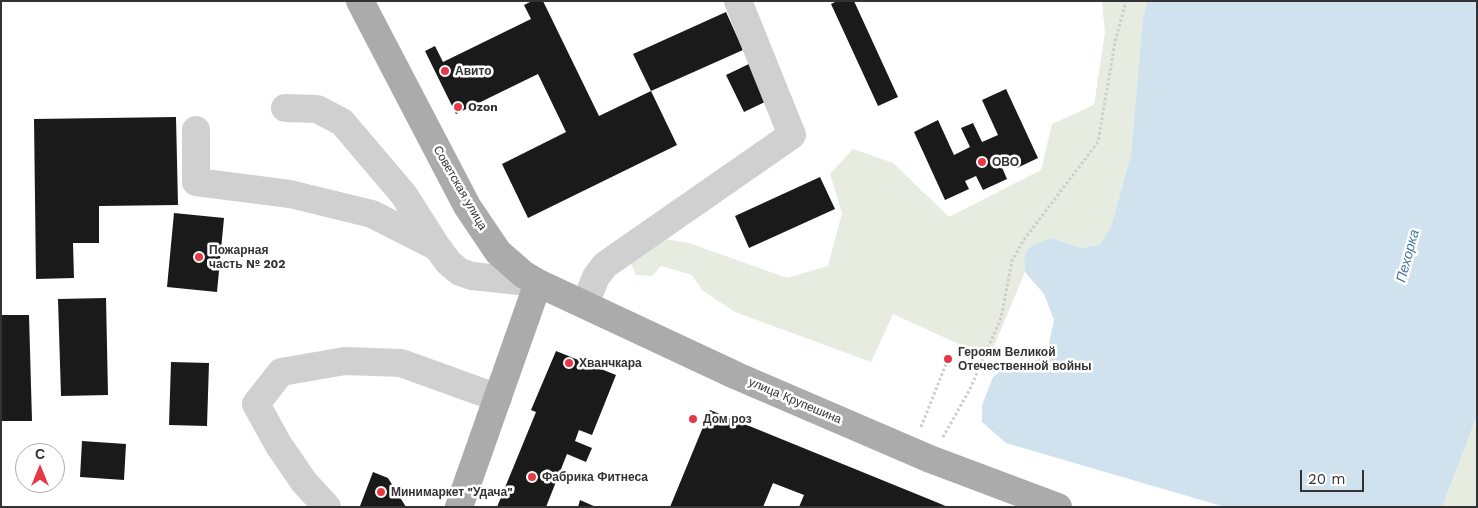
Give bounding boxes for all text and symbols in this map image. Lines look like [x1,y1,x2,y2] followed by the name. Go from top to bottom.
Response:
[455,64,491,78] place label: Авито
[439,65,451,77] marker: Авито
[468,100,498,114] place label: Ozon
[452,101,464,113] marker: Ozon
[430,143,490,233] street label: Советская улица
[992,155,1019,169] place label: ОВО
[976,156,988,168] marker: ОВО
[1393,228,1423,284] water label: Пехорка
[209,243,285,271] place label: Пожарная часть № 202
[193,251,205,263] marker: Пожарная часть № 202
[958,345,1092,373] place label: Героям Великой Отечественной войны
[942,353,954,365] marker: Героям Великой Отечественной войны
[579,356,642,370] place label: Хванчкара
[563,357,575,369] marker: Хванчкара
[746,375,844,427] street label: улица Крупешина
[703,412,752,426] place label: Дом роз
[687,413,699,425] marker: Дом роз
[15,443,65,493] north arrow
[35,446,45,462] text: С
[1303,460,1367,492] scale bar
[542,470,648,484] place label: Фабрика Фитнеса
[1308,470,1346,488] text: 20 m
[526,471,538,483] marker: Фабрика Фитнеса
[391,485,513,499] place label: Минимаркет "Удача"
[375,486,387,498] marker: Минимаркет "Удача"

